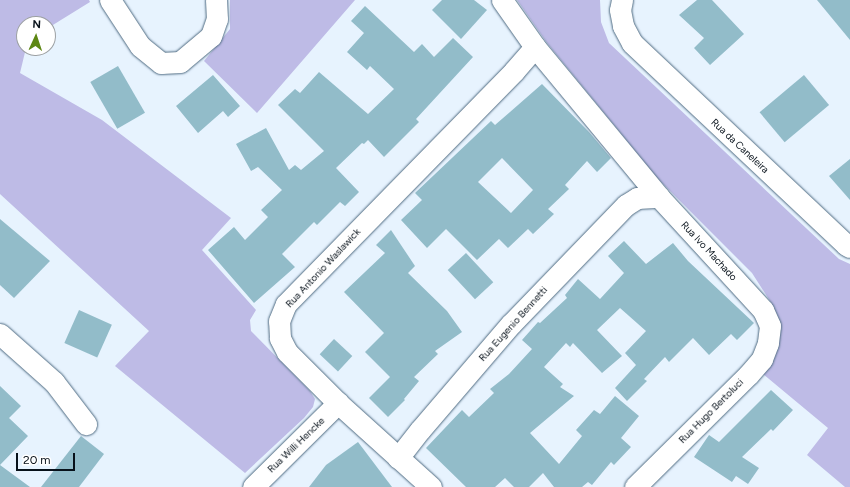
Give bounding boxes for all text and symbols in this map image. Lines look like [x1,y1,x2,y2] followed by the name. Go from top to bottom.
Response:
[16,16,56,56] north arrow
[32,18,41,31] text: N
[709,116,771,176] street label: Rua da Caneleira
[678,219,740,283] street label: Rua Ivo Machado
[283,226,363,310] street label: Rua Antonio Waslawick
[476,284,550,364] street label: Rua Eugenio Bennetti
[676,376,746,446] street label: Rua Hugo Bertoluci
[265,415,327,475] street label: Rua Willi Hencke
[18,445,77,471] scale bar
[23,453,51,467] text: 20 m

